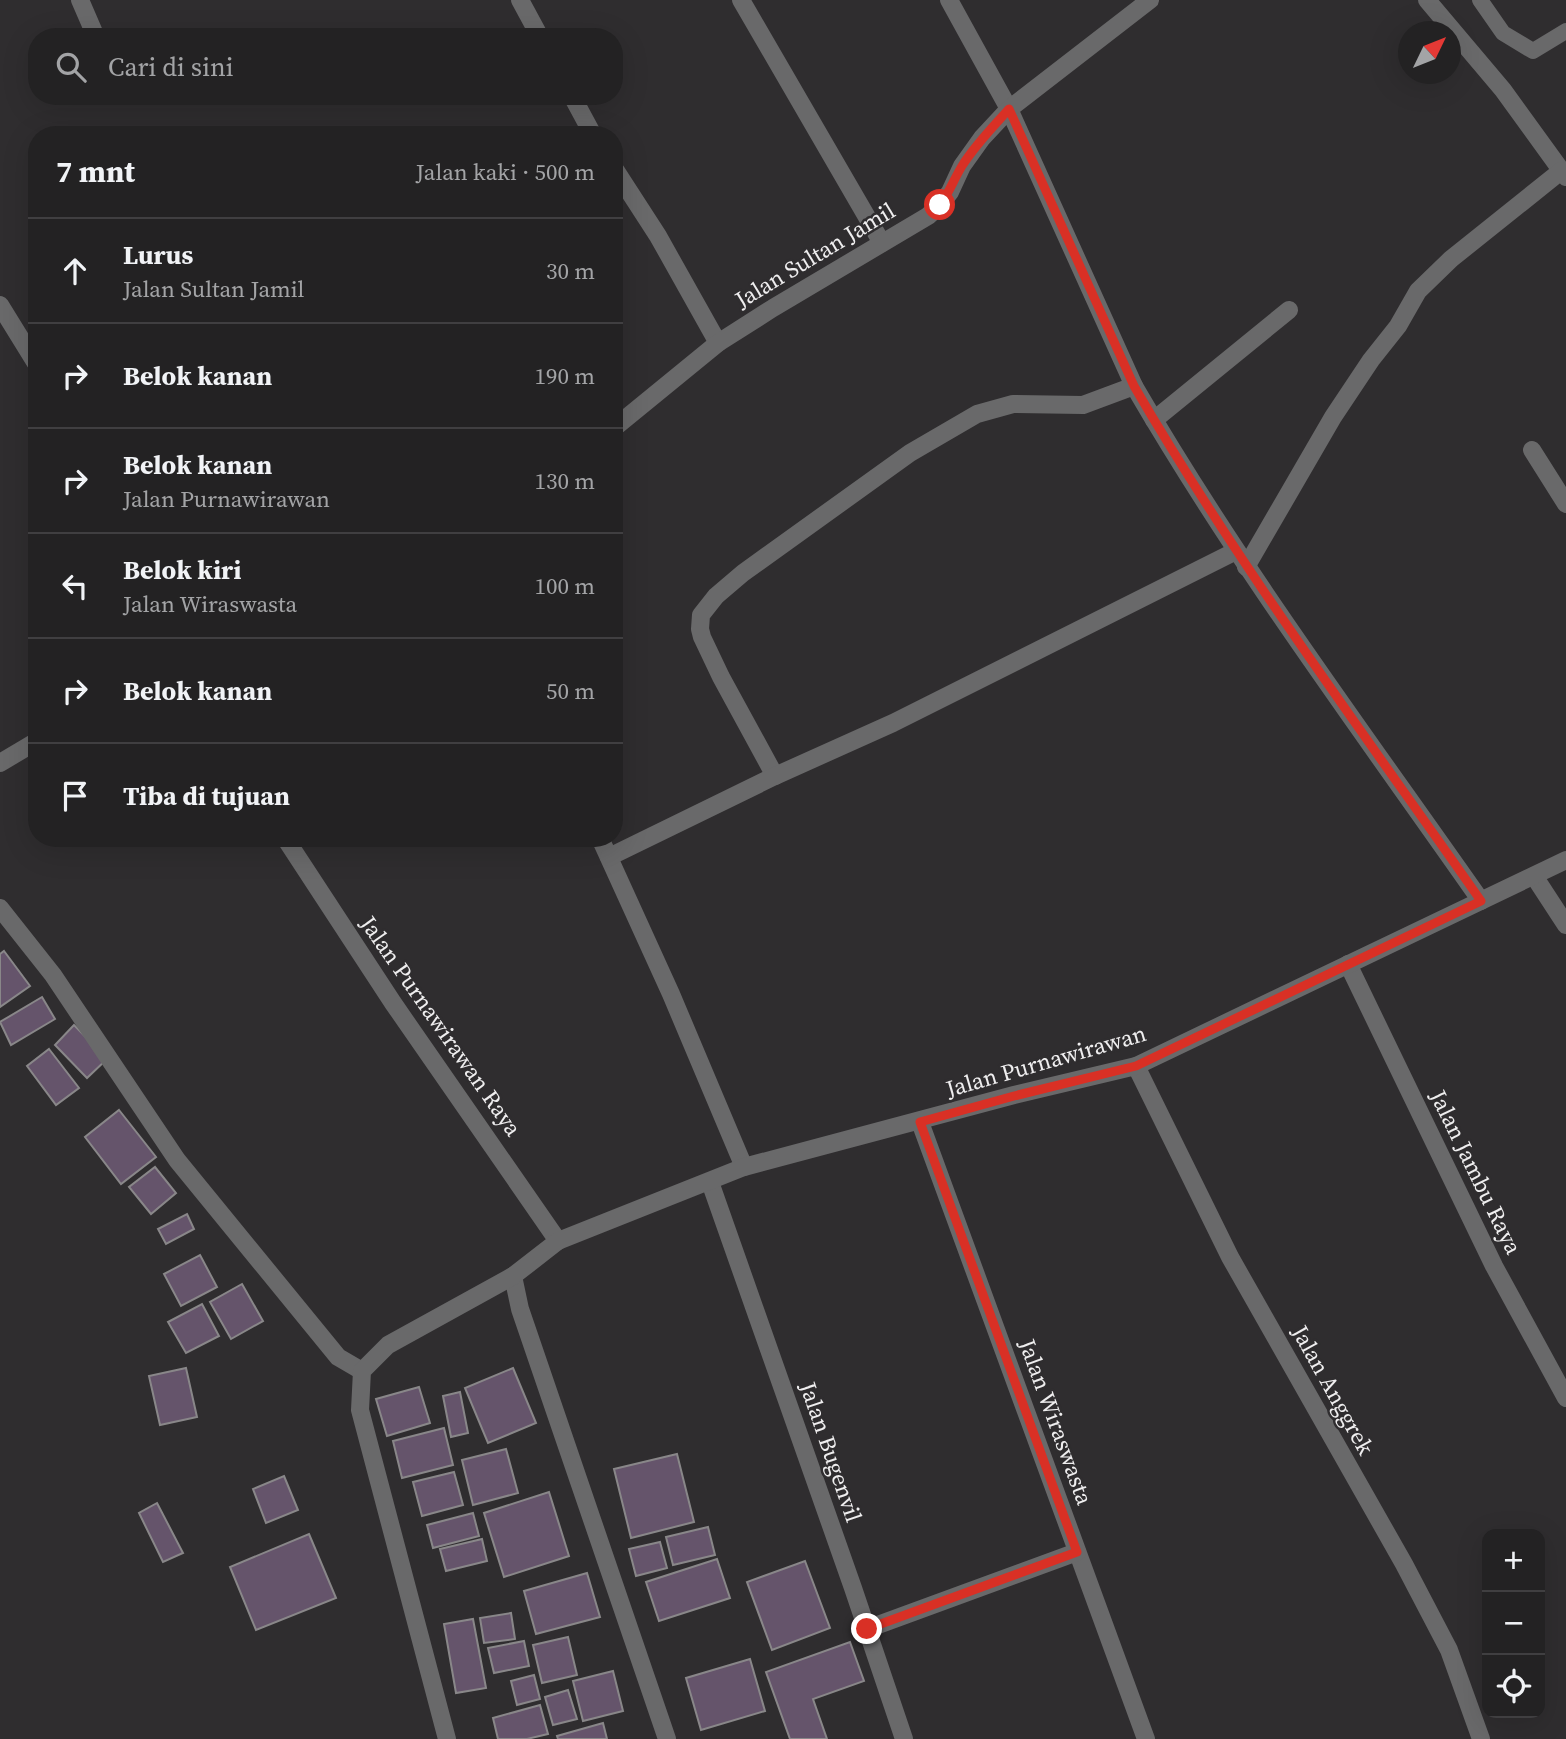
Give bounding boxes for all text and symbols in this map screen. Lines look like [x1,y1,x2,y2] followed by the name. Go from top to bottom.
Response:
[1398,21,1461,84] north arrow
[28,28,623,105] search box
[52,48,90,86] icon: search
[108,49,233,85] text: Cari di sini
[56,151,135,192] text: 7 mnt
[416,156,595,188] text: Jalan kaki · 500 m
[924,189,955,220] route start
[728,194,901,316] street label: Jalan Sultan Jamil
[123,237,193,273] text: Lurus
[56,252,94,290] icon: ahead
[546,255,595,287] text: 30 m
[123,273,304,305] text: Jalan Sultan Jamil
[56,357,94,395] icon: right
[123,358,272,394] text: Belok kanan
[534,360,595,392] text: 190 m
[123,447,272,483] text: Belok kanan
[56,462,94,500] icon: right
[534,465,595,497] text: 130 m
[123,483,330,515] text: Jalan Purnawirawan
[123,552,241,588] text: Belok kiri
[56,567,94,605] icon: left
[534,570,595,602] text: 100 m
[123,588,297,620] text: Jalan Wiraswasta
[56,672,94,710] icon: right
[123,673,272,709] text: Belok kanan
[546,675,595,707] text: 50 m
[56,777,94,815] icon: arrive
[123,778,290,814] text: Tiba di tujuan
[352,909,529,1143] street label: Jalan Purnawirawan Raya
[941,1017,1150,1105] street label: Jalan Purnawirawan
[1422,1084,1530,1260] street label: Jalan Jambu Raya
[1284,1319,1382,1461] street label: Jalan Anggrek
[1011,1334,1101,1510] street label: Jalan Wiraswasta
[792,1377,870,1527] street label: Jalan Bugenvil
[1482,1529,1545,1718] map controls
[1482,1529,1545,1592] button: +
[1482,1592,1545,1655] button: −
[851,1613,882,1644] route end
[1482,1655,1545,1718] button: locate

